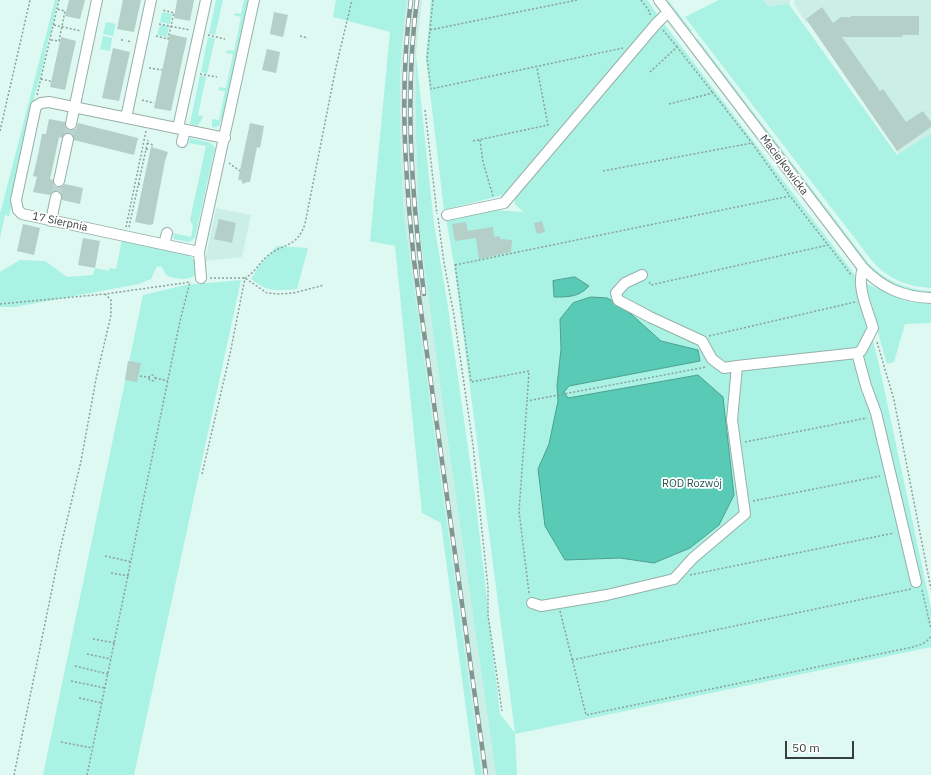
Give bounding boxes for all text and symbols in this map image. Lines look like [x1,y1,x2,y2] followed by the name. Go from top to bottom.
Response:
[757,132,811,198] street label: Maciejkowicka
[31,210,89,234] street label: 17 Sierpnia
[662,477,722,491] park label: ROD Rozwój
[787,733,856,759] scale bar
[792,740,820,755] text: 50 m

